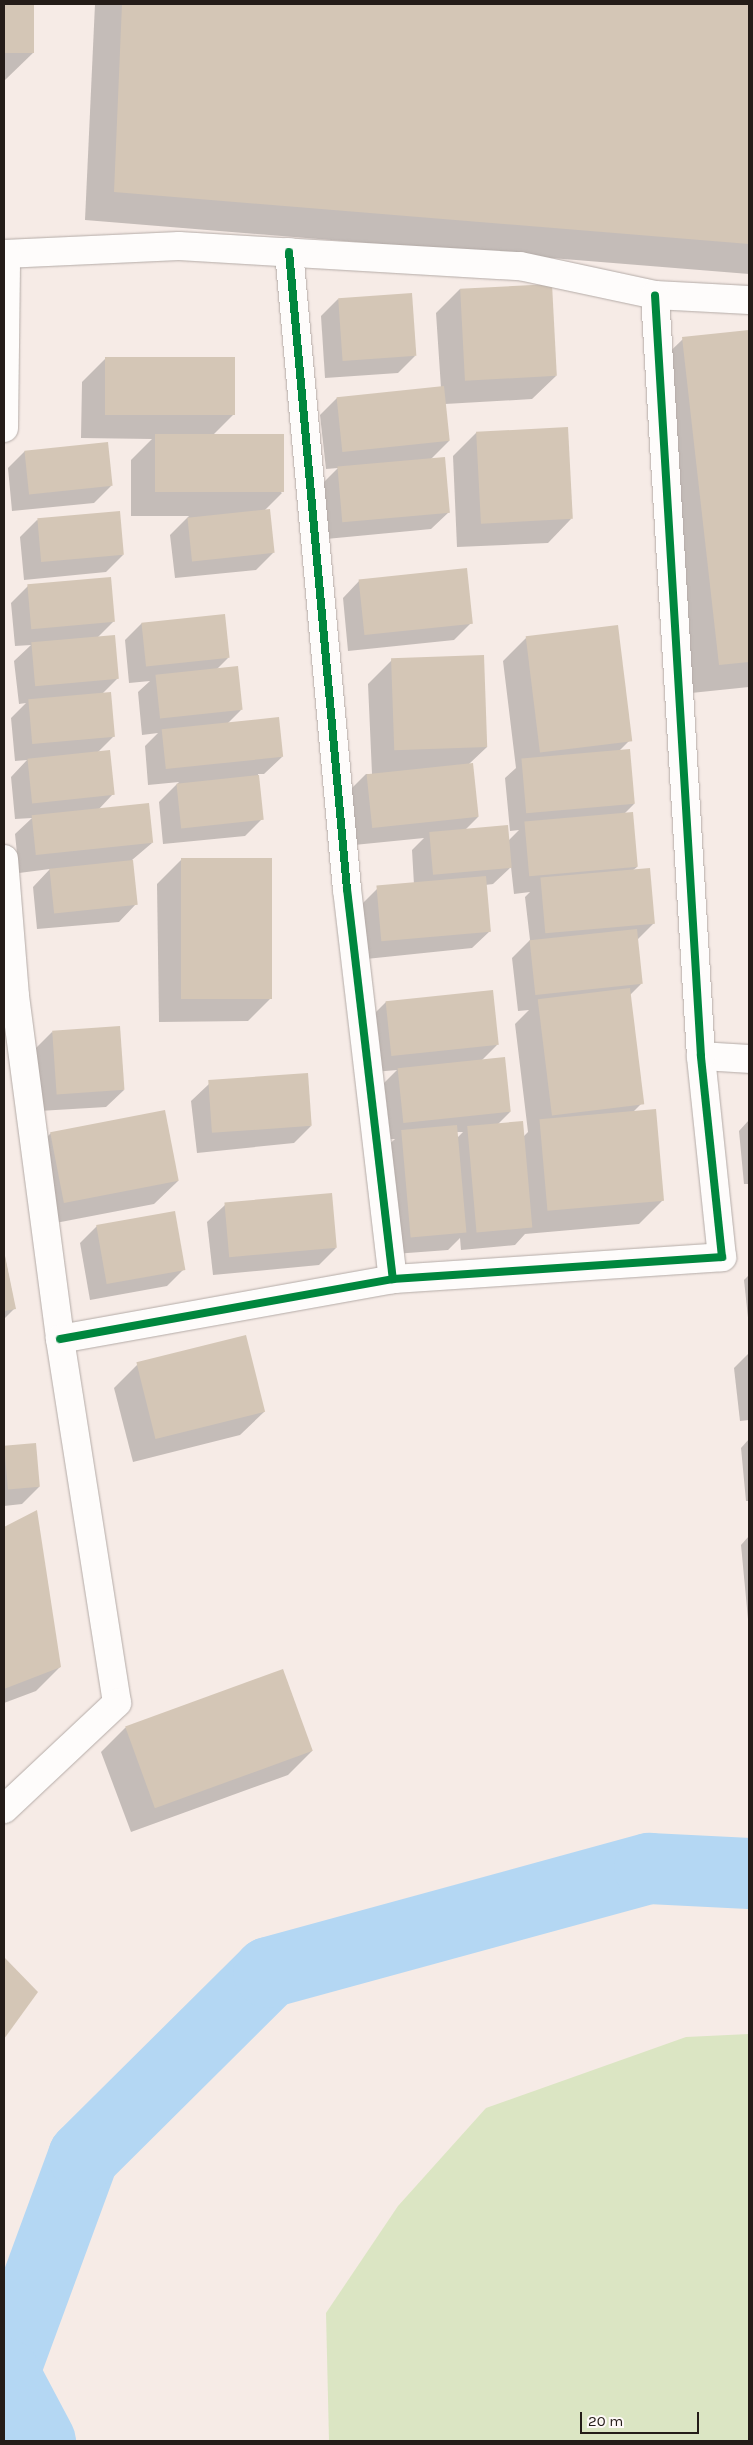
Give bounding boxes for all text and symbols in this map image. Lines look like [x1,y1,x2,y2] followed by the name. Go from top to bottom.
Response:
[583,2402,702,2434] scale bar
[588,2412,623,2430] text: 20 m

